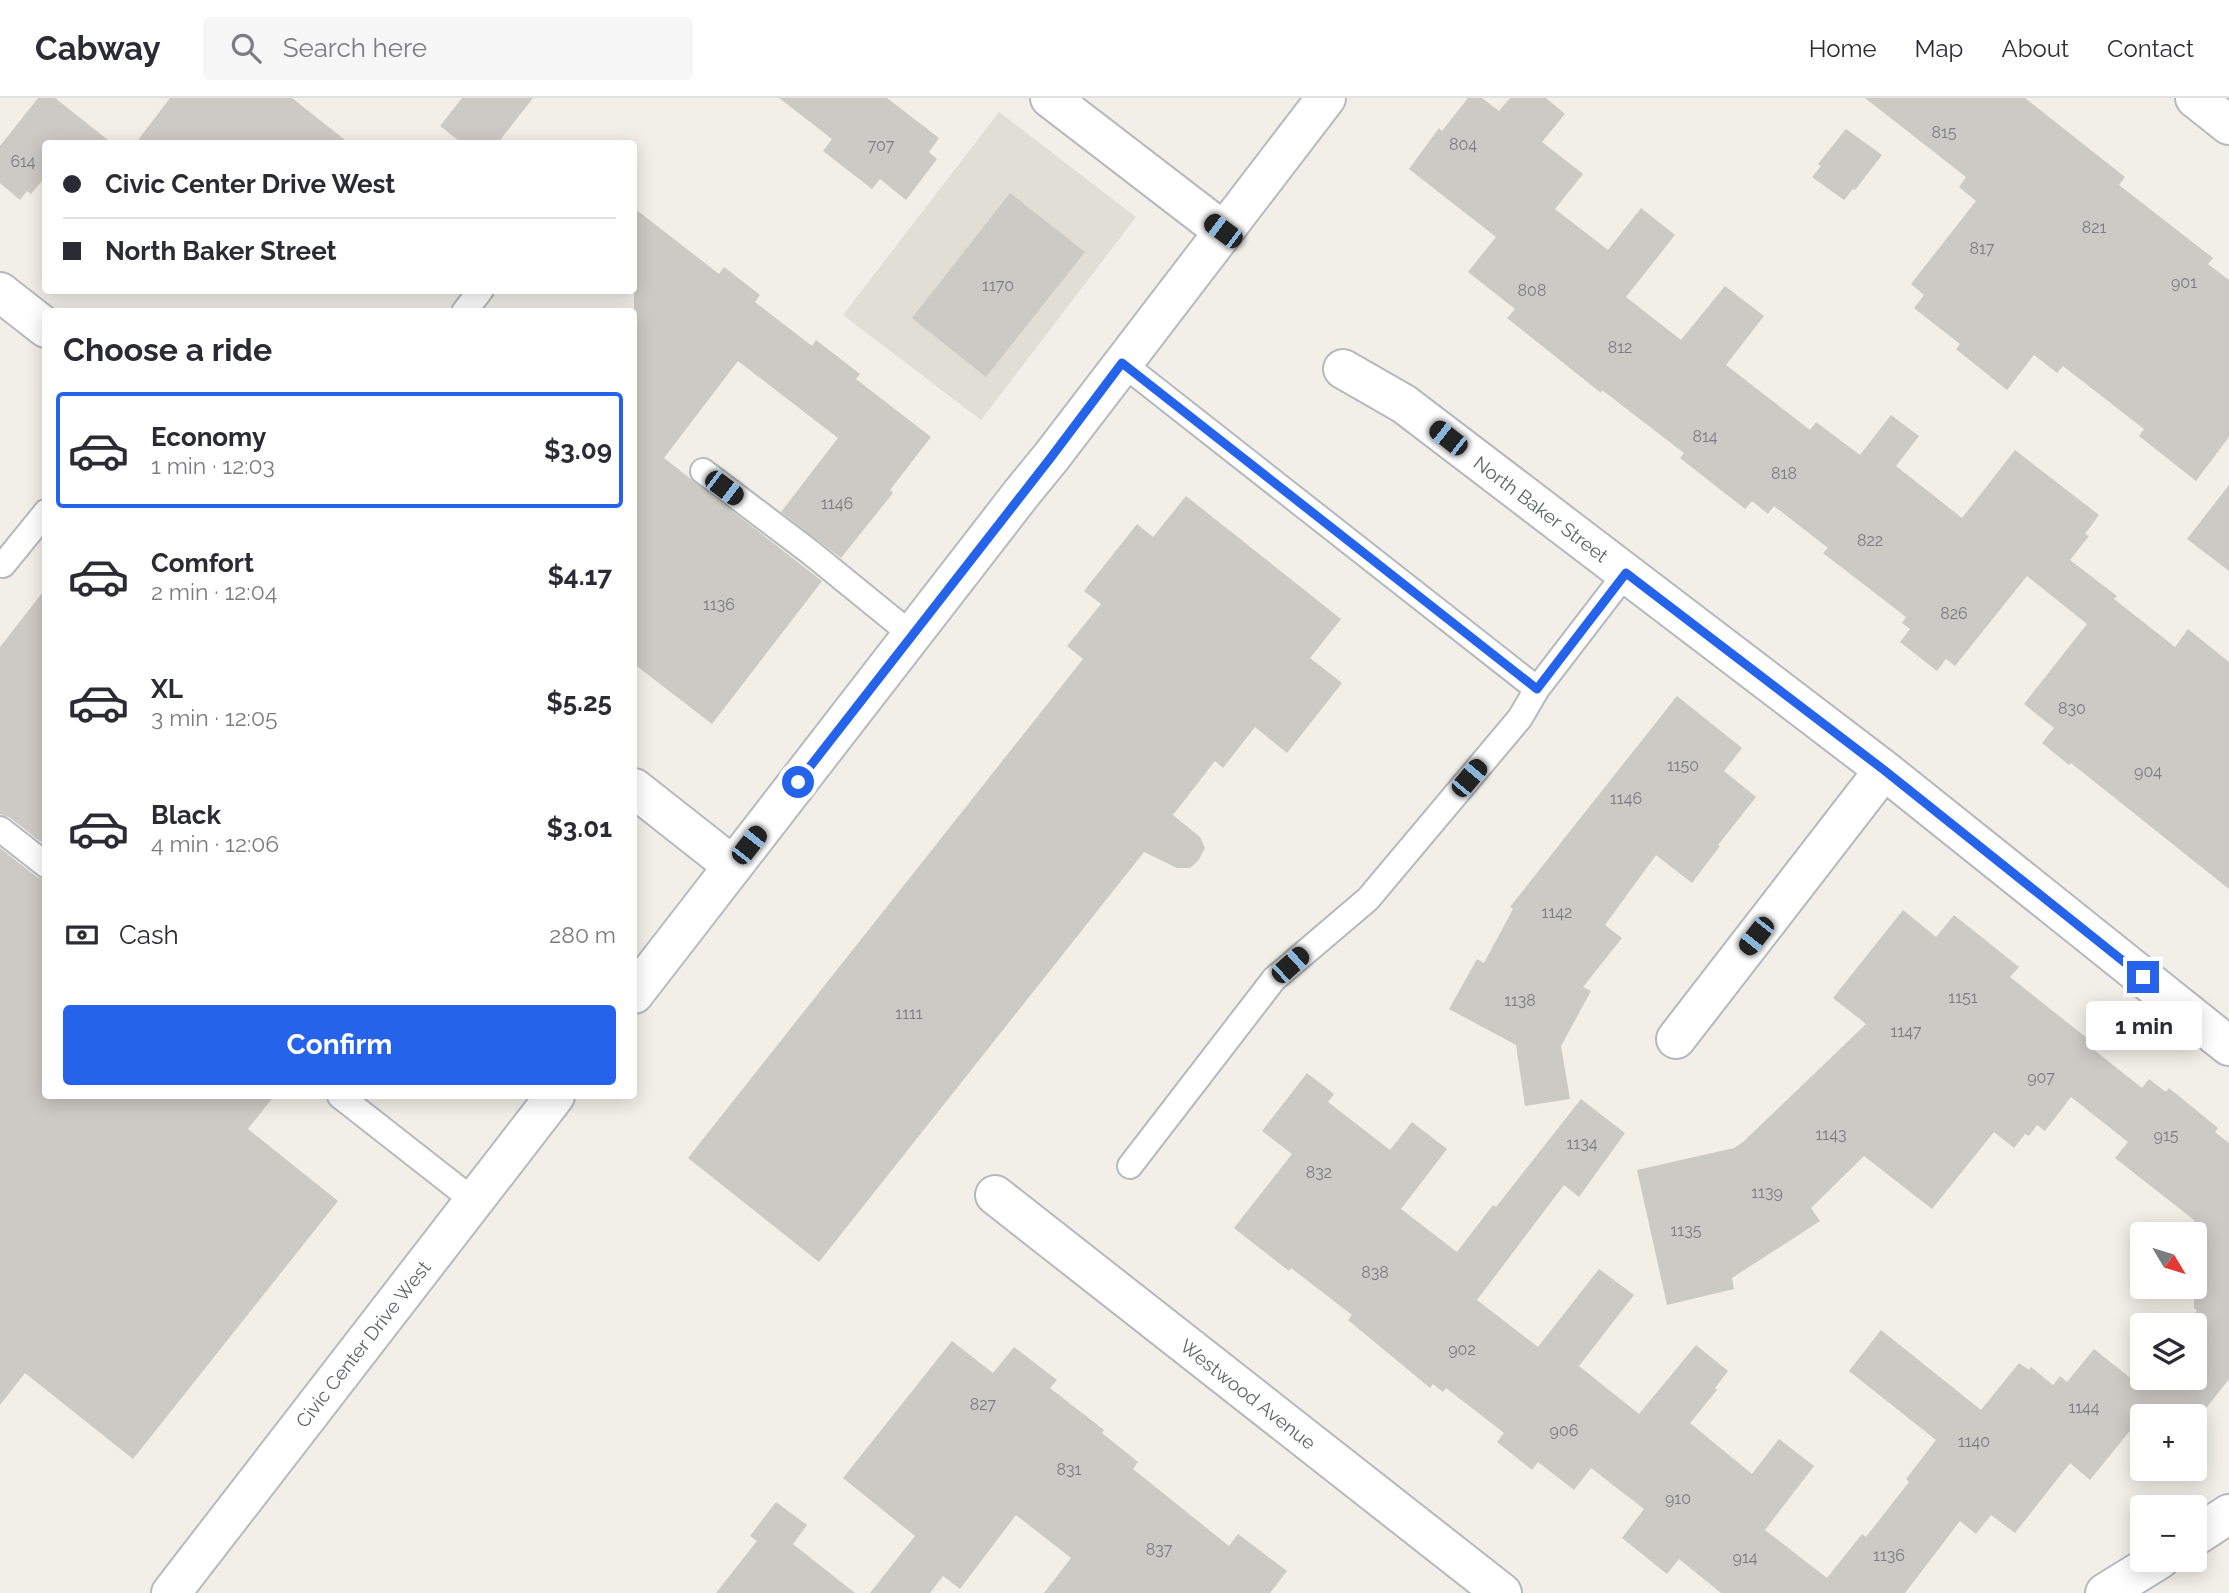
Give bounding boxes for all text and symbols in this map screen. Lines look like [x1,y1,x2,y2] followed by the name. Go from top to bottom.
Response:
[203,17,693,80] search box
[35,29,161,68] text: Cabway
[227,29,265,67] icon: search
[283,33,427,63] text: Search here
[1809,34,1877,63] text: Home
[1915,34,1963,63] text: Map
[2001,34,2069,63] text: About
[2107,34,2194,63] text: Contact
[1931,123,1957,142] house number: 815
[1449,135,1477,154] house number: 804
[868,136,895,155] house number: 707
[10,152,36,171] house number: 614
[105,169,395,199] text: Civic Center Drive West
[1200,210,1247,252] car
[2082,218,2106,237] house number: 821
[105,236,337,266] text: North Baker Street
[1970,239,1995,258] house number: 817
[2171,273,2197,292] house number: 901
[982,276,1014,295] house number: 1170
[1518,281,1546,300] house number: 808
[63,331,272,368] text: Choose a ride
[1608,338,1632,357] house number: 812
[1425,417,1472,459] car
[67,419,130,482] icon: car
[151,422,266,452] text: Economy
[1692,427,1718,446] house number: 814
[544,435,612,465] text: $3.09
[1470,451,1613,567] street label: North Baker Street
[151,452,275,479] text: 1 min · 12:03
[1771,464,1797,483] house number: 818
[701,467,748,509] car
[821,494,853,513] house number: 1146
[1857,531,1883,550] house number: 822
[67,545,130,608] icon: car
[151,548,254,578] text: Comfort
[547,561,612,591] text: $4.17
[151,578,277,605] text: 2 min · 12:04
[703,595,735,614] house number: 1136
[1940,604,1968,623] house number: 826
[67,671,130,734] icon: car
[151,674,183,704] text: XL
[546,687,612,717] text: $5.25
[2058,699,2086,718] house number: 830
[151,704,278,731] text: 3 min · 12:05
[1448,755,1491,801] car
[1667,756,1699,775] house number: 1150
[2134,762,2162,781] house number: 904
[782,766,814,798] route start
[1610,789,1642,808] house number: 1146
[67,797,130,860] icon: car
[151,800,221,830] text: Black
[546,813,612,843] text: $3.01
[728,822,771,868] car
[151,830,279,857] text: 4 min · 12:06
[1542,903,1572,922] house number: 1142
[1735,913,1778,959] car
[63,916,101,954] icon: cash
[119,920,179,950] text: Cash
[549,921,616,948] text: 280 m
[1268,943,1313,987] car
[2127,961,2159,993] route end
[1948,988,1978,1007] house number: 1151
[1504,991,1536,1010] house number: 1138
[2085,1001,2201,1050] callout: 1 min
[895,1004,923,1023] house number: 1111
[63,1005,616,1085] button: Confirm
[2115,1012,2173,1039] text: 1 min
[1891,1022,1922,1041] house number: 1147
[2027,1068,2055,1087] house number: 907
[1816,1125,1846,1144] house number: 1143
[2154,1126,2179,1145] house number: 915
[1567,1134,1598,1153] house number: 1134
[1306,1163,1332,1182] house number: 832
[1751,1183,1783,1202] house number: 1139
[1671,1221,1702,1240] house number: 1135
[2130,1222,2207,1298] north arrow
[2130,1222,2207,1572] map controls
[291,1256,435,1432] street label: Civic Center Drive West
[1361,1263,1389,1282] house number: 838
[2130,1313,2207,1390] button: layers
[1176,1334,1320,1454] street label: Westwood Avenue
[1448,1340,1476,1359] house number: 902
[970,1395,997,1414] house number: 827
[2068,1398,2100,1417] house number: 1144
[2130,1404,2207,1481] button: +
[1550,1421,1578,1440] house number: 906
[1958,1432,1990,1451] house number: 1140
[1057,1460,1082,1479] house number: 831
[1665,1489,1691,1508] house number: 910
[2130,1495,2207,1572] button: −
[1146,1540,1173,1559] house number: 837
[1873,1546,1905,1565] house number: 1136
[1733,1548,1758,1567] house number: 914

